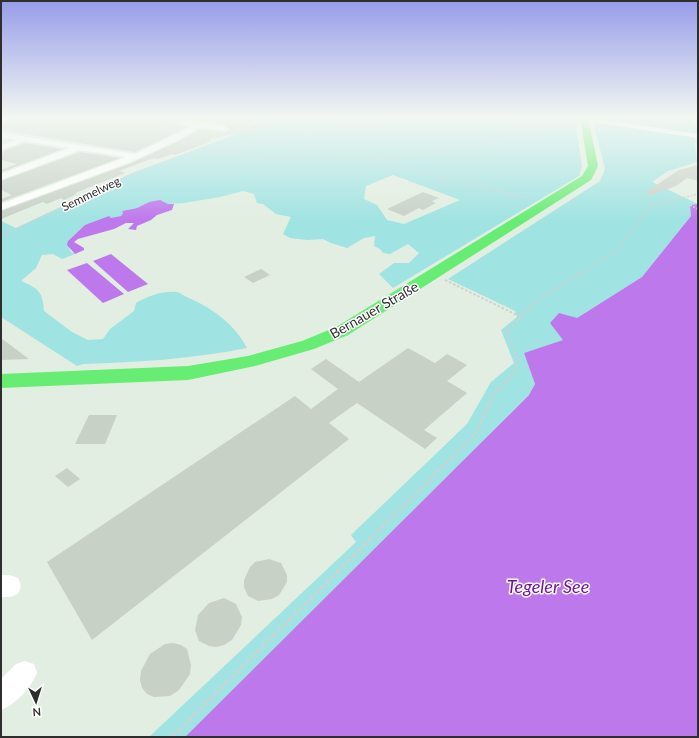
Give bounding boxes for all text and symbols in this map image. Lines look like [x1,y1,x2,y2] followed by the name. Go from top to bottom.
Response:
[59,173,123,214] street label: Semmelweg
[326,277,421,342] street label: Bernauer Straße
[507,575,589,597] water label: Tegeler See
[16,682,56,722] north arrow
[32,706,41,719] text: N

